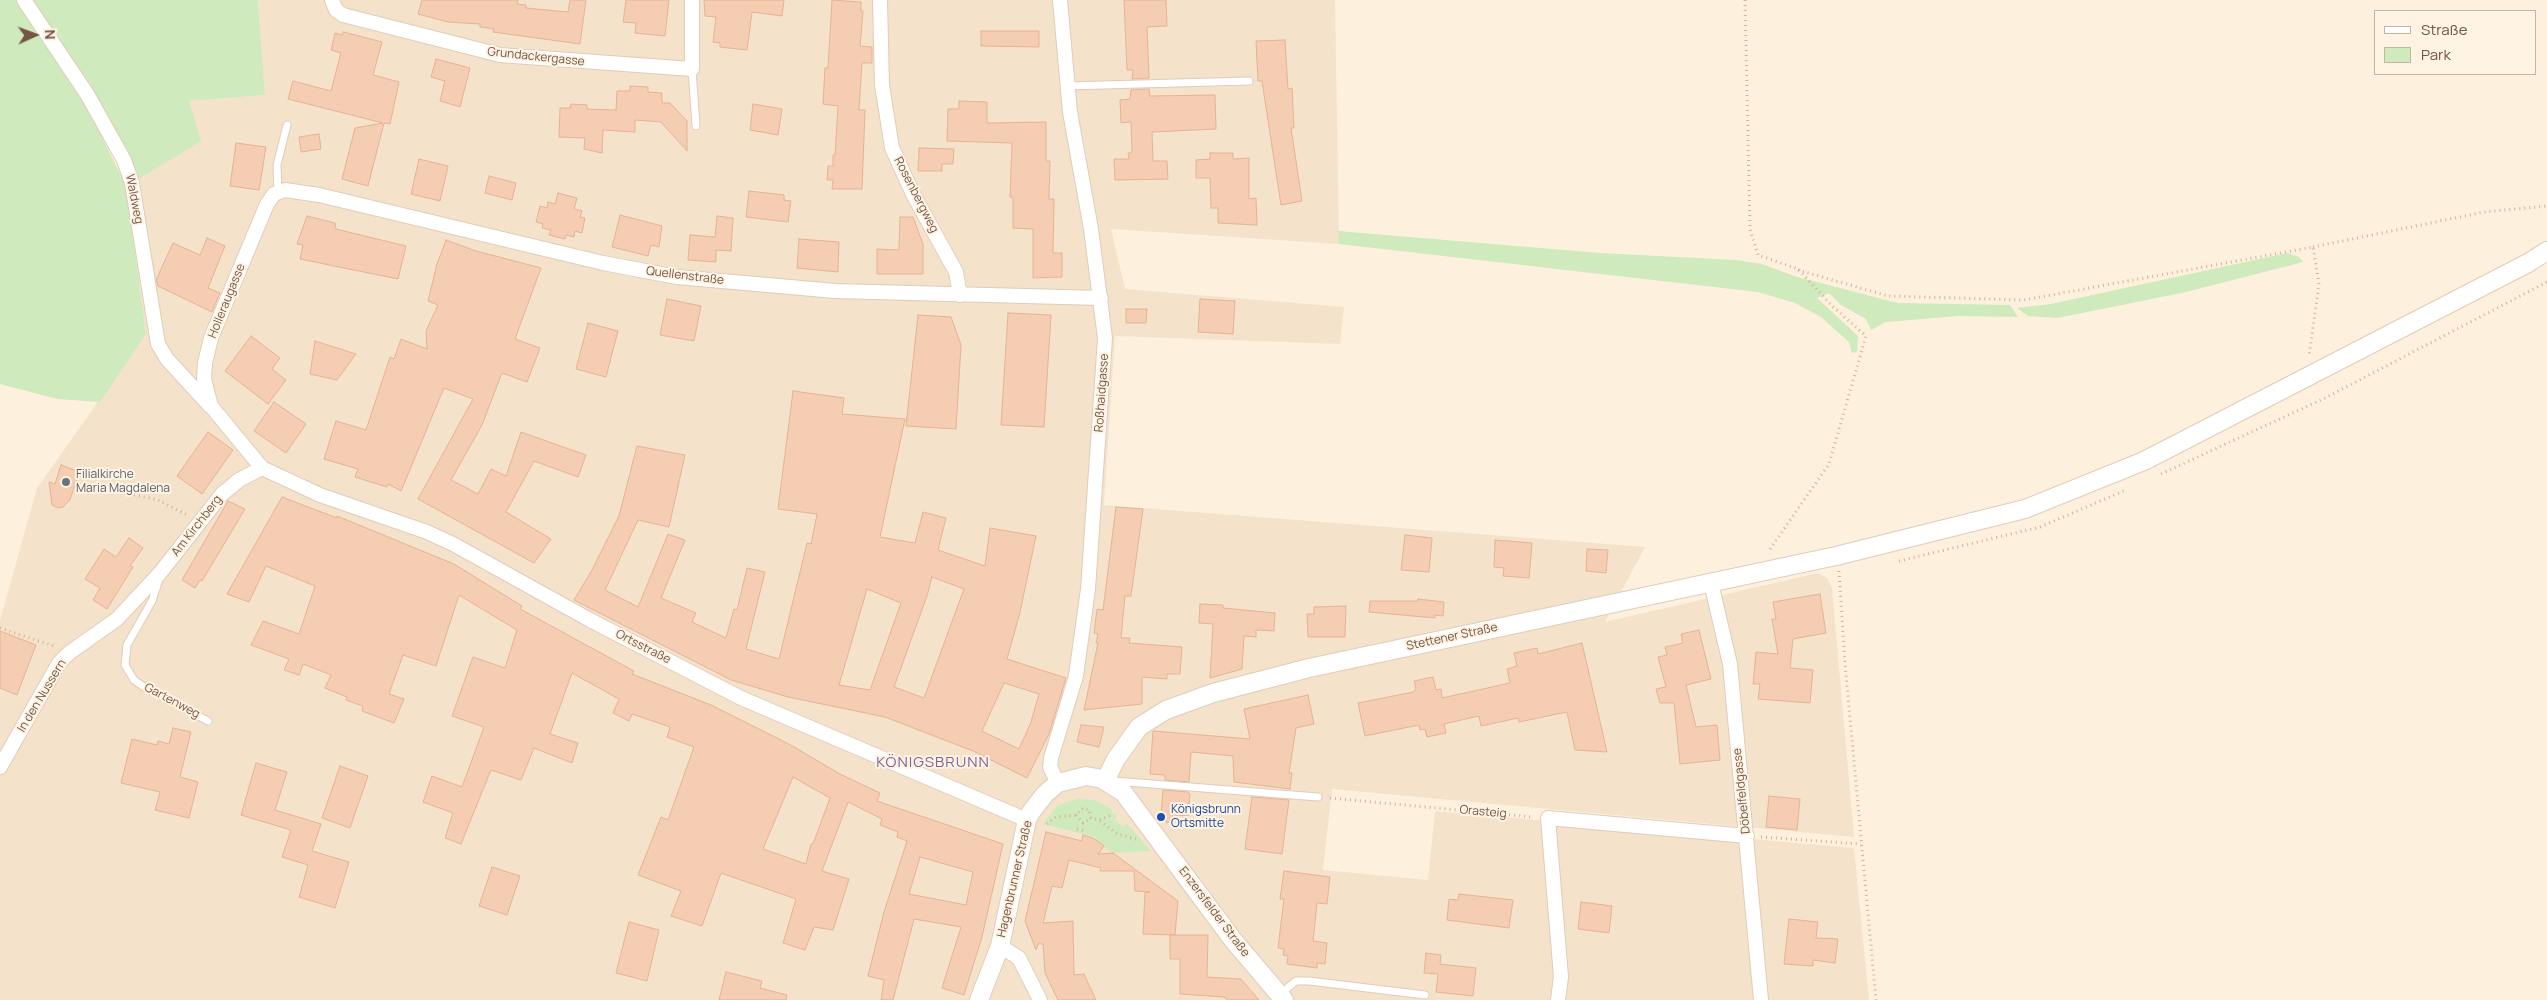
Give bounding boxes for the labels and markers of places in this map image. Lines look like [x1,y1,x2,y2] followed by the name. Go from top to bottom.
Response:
[76,468,170,496] place label: Filialkirche Maria Magdalena
[60,476,72,488] marker: Filialkirche Maria Magdalena
[1171,803,1241,831] place label: Königsbrunn Ortsmitte
[1155,811,1167,823] marker: Königsbrunn Ortsmitte

